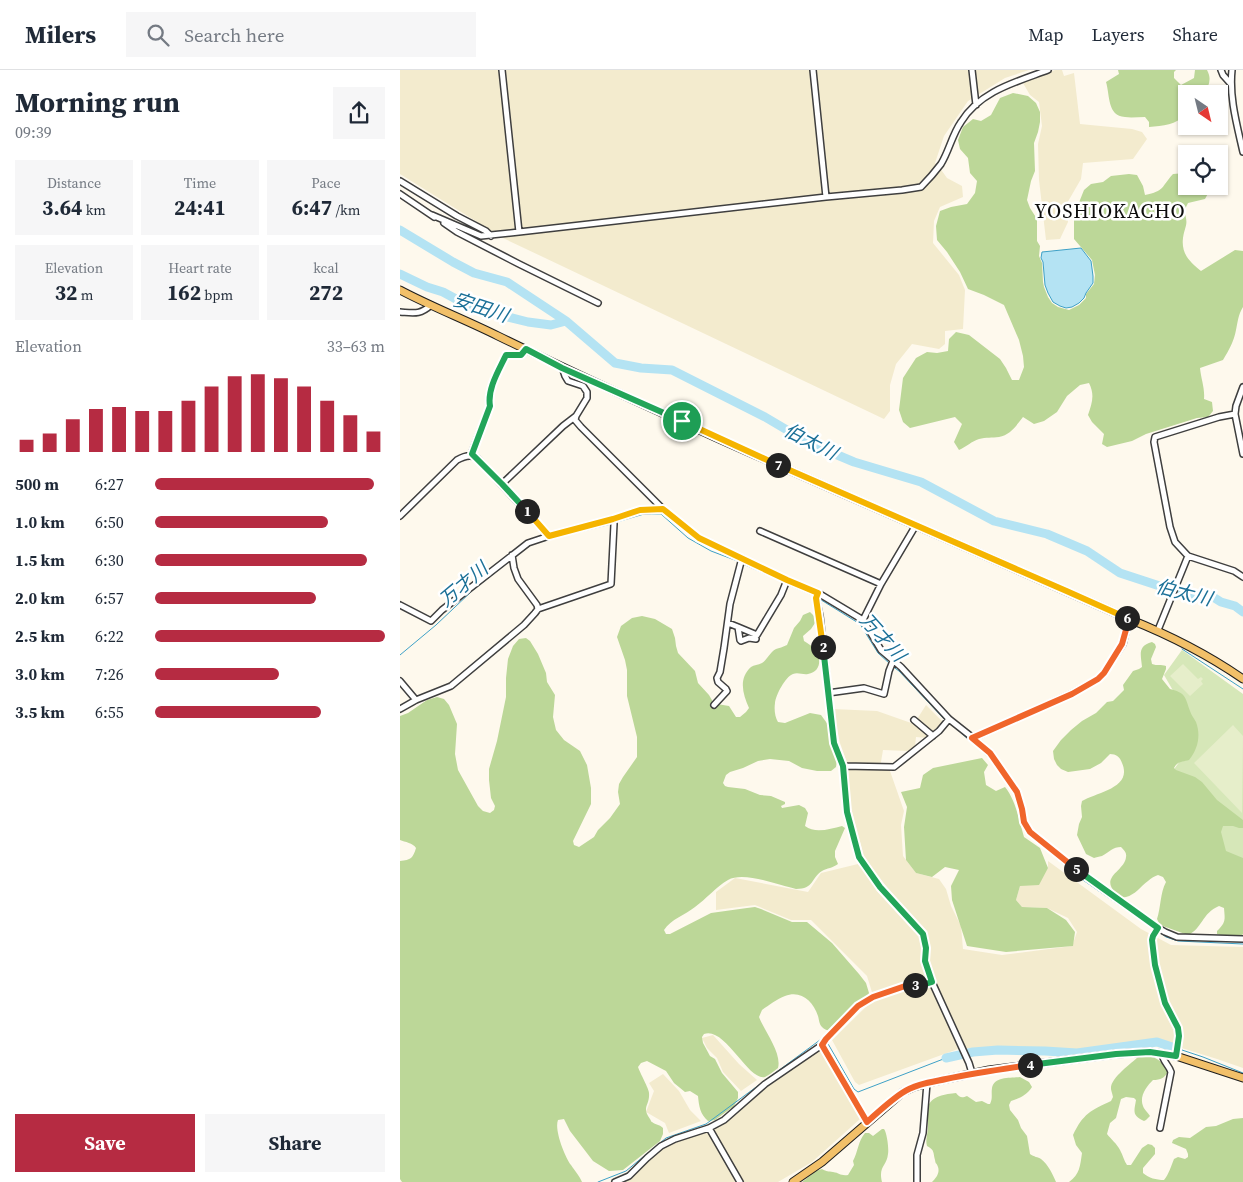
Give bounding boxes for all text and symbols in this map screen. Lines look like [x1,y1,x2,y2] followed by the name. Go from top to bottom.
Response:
[126,12,476,57] search box
[25,18,96,51] text: Milers
[144,21,172,49] icon: search
[184,22,284,48] text: Search here
[1028,22,1063,47] text: Map
[1091,22,1144,47] text: Layers
[1172,22,1218,47] text: Share
[15,83,180,121] text: Morning run
[1178,85,1228,135] north arrow
[1178,85,1228,195] map controls
[333,87,385,139] button: share
[15,121,52,143] text: 09:39
[1178,145,1228,195] button: locate
[47,173,101,193] text: Distance
[184,173,216,193] text: Time
[311,173,341,193] text: Pace
[42,193,82,222] text: 3.64
[174,193,226,222] text: 24:41
[292,193,332,222] text: 6:47
[1034,197,1186,225] district label: YOSHIOKACHO
[82,200,106,220] text: km
[332,200,360,220] text: /km
[45,258,103,278] text: Elevation
[168,258,232,278] text: Heart rate
[313,258,339,278] text: kcal
[55,278,77,307] text: 32
[167,278,201,307] text: 162
[309,278,343,307] text: 272
[77,285,93,305] text: m
[201,285,233,305] text: bpm
[450,286,514,329] water label: 安田川
[15,335,82,357] text: Elevation
[327,335,385,357] text: 33–63 m
[661,400,703,442] pin
[668,407,696,435] icon: arrive
[780,416,844,466] water label: 伯太川
[766,452,790,478] pin: 7
[775,455,782,475] text: 7
[15,473,59,495] text: 500 m
[95,473,124,495] text: 6:27
[514,498,540,524] pin: 1
[524,501,531,521] text: 1
[15,511,65,533] text: 1.0 km
[95,511,124,533] text: 6:50
[15,549,65,571] text: 1.5 km
[95,549,124,571] text: 6:30
[433,554,495,612] water label: 万才川
[1153,572,1217,612] water label: 伯太川
[15,587,65,609] text: 2.0 km
[95,587,124,609] text: 6:57
[1114,606,1140,630] pin: 6
[854,607,913,668] water label: 万才川
[1124,608,1131,628] text: 6
[15,625,65,647] text: 2.5 km
[95,625,124,647] text: 6:22
[810,634,836,660] pin: 2
[820,637,827,657] text: 2
[15,663,65,685] text: 3.0 km
[95,663,124,685] text: 7:26
[15,701,65,723] text: 3.5 km
[95,701,124,723] text: 6:55
[1064,856,1088,882] pin: 5
[1073,859,1080,879] text: 5
[902,972,928,998] pin: 3
[912,975,919,995] text: 3
[1018,1052,1042,1078] pin: 4
[1027,1055,1034,1075] text: 4
[15,1114,195,1172] button: Save
[205,1114,385,1172] button: Share

